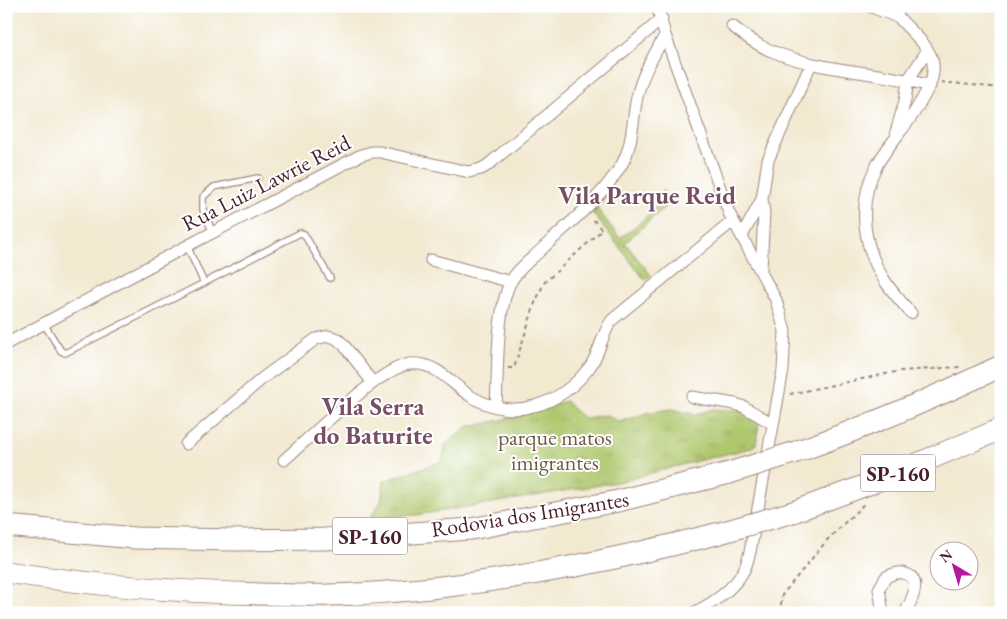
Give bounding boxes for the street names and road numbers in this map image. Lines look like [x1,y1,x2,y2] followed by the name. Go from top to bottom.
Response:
[177,128,356,238] street label: Rua Luiz Lawrie Reid
[860,454,936,492] road number: SP-160
[429,484,631,544] street label: Rodovia dos Imigrantes
[332,518,408,554] road number: SP-160

